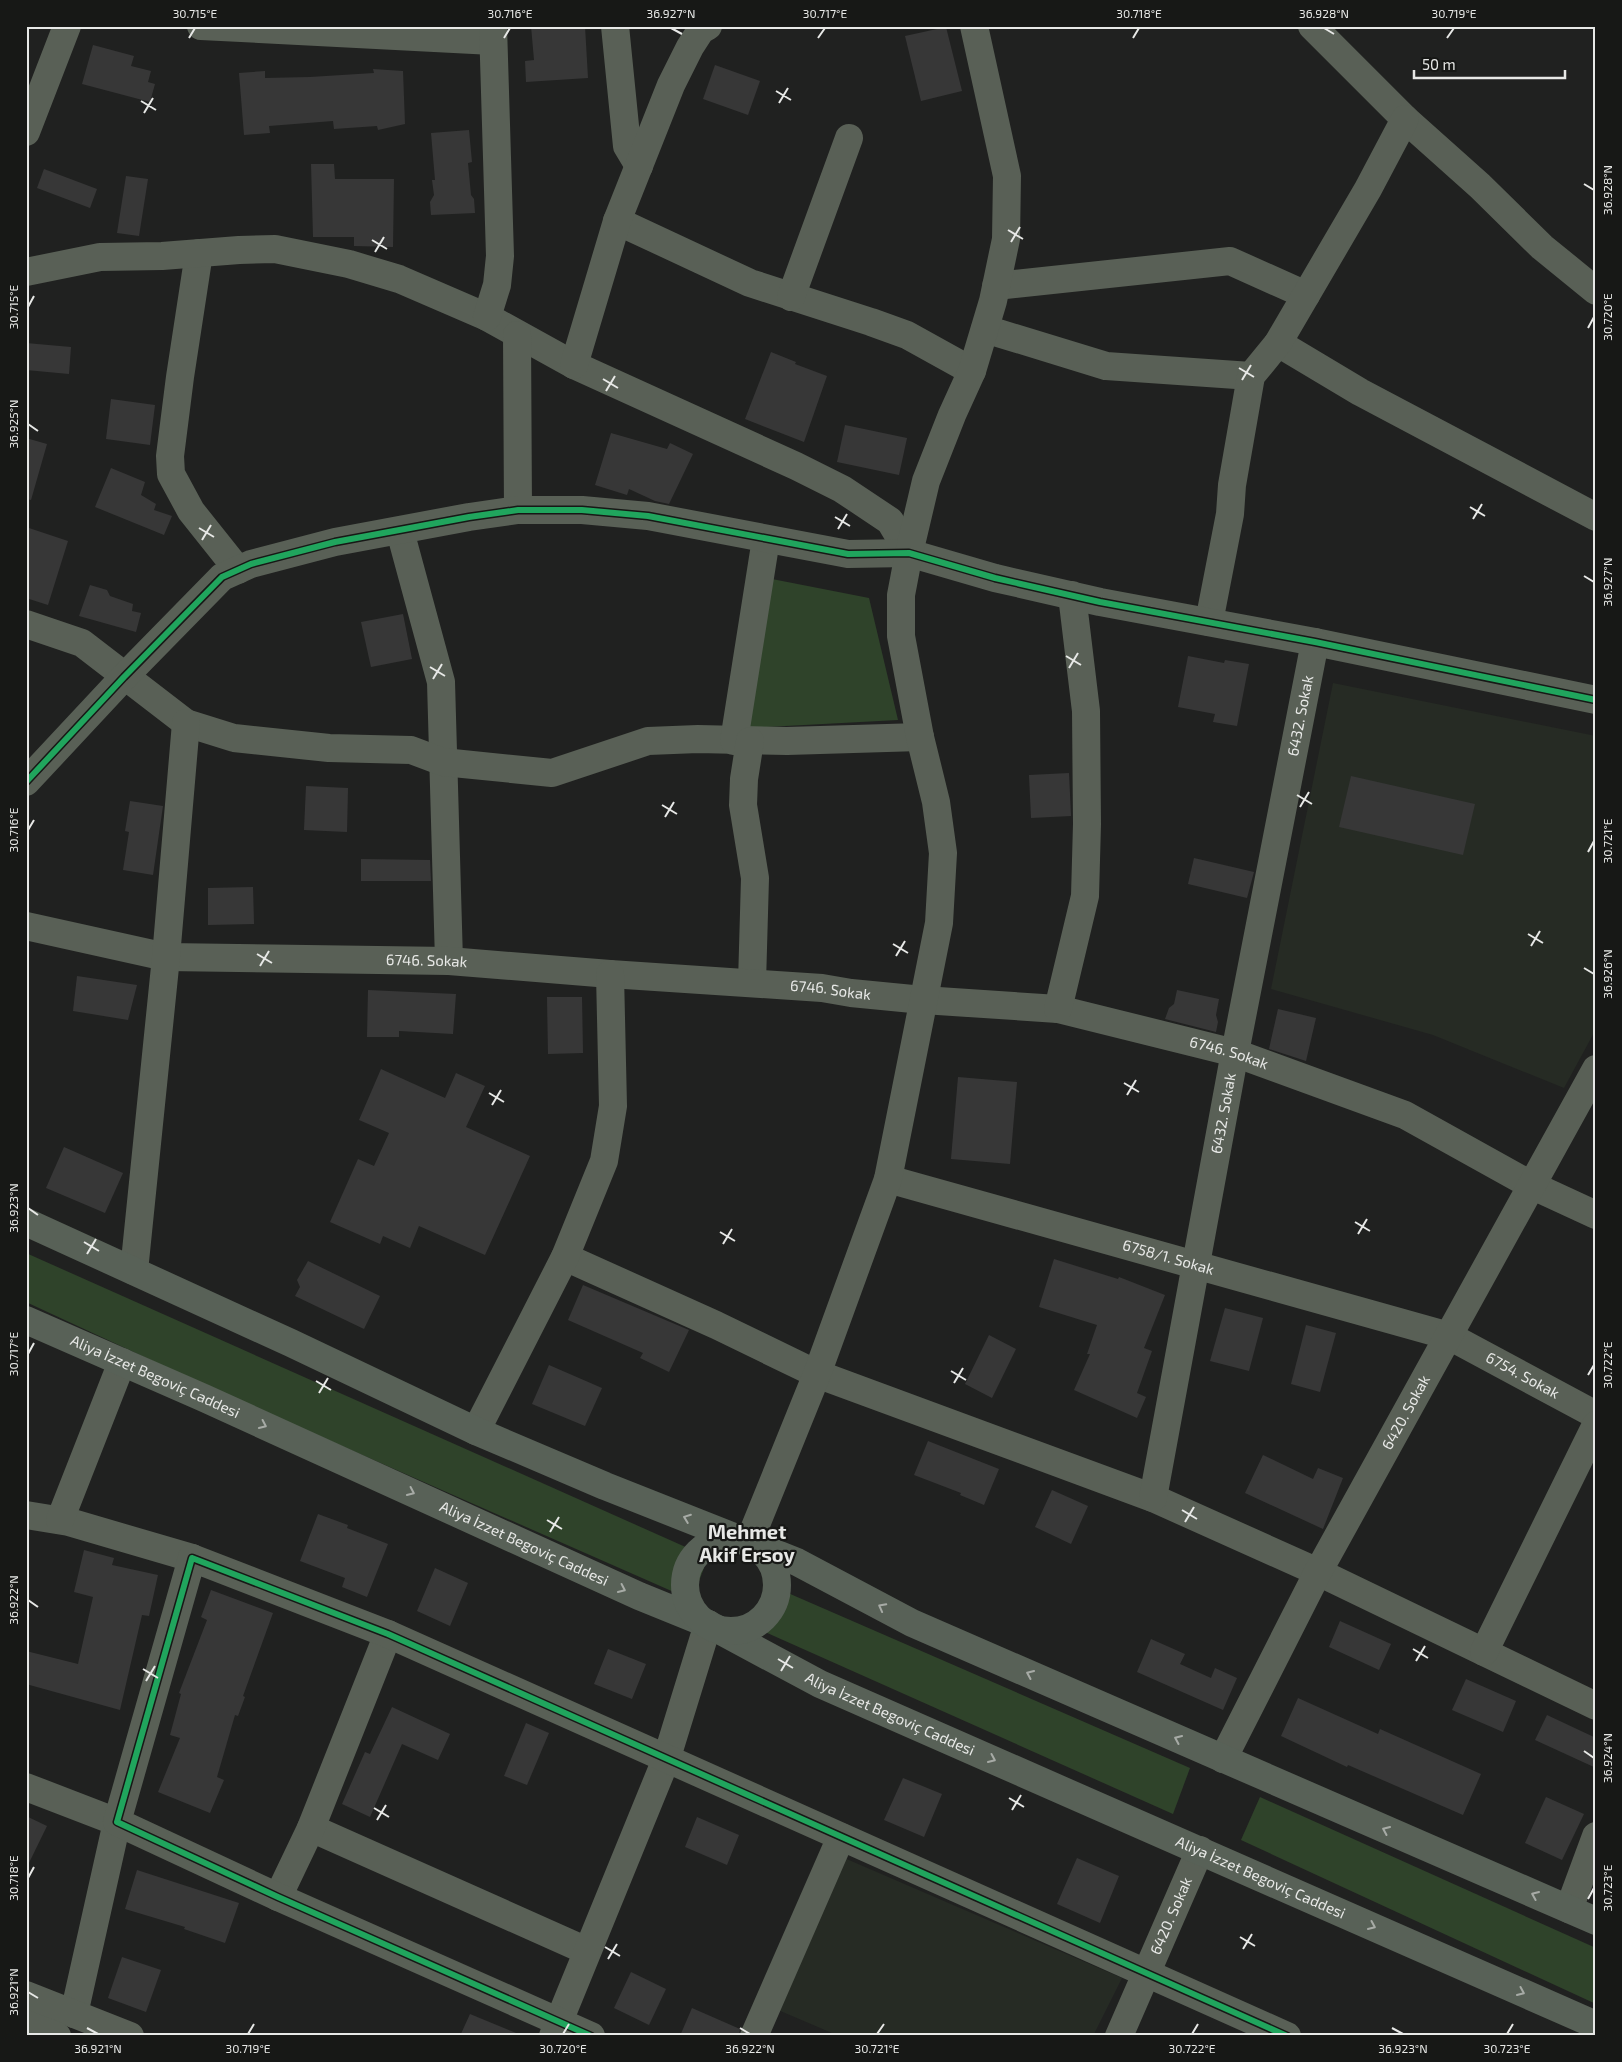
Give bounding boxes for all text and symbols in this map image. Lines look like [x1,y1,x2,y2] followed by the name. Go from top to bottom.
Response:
[173,6,218,20] text: 30.715°E
[487,6,533,20] text: 30.716°E
[647,6,695,20] text: 36.927°N
[803,6,847,20] text: 30.717°E
[1116,6,1162,20] text: 30.718°E
[1299,6,1349,20] text: 36.928°N
[1431,6,1477,20] text: 30.719°E
[1414,48,1566,80] scale bar
[1422,55,1456,73] text: 50 m
[1600,165,1614,215] text: 36.928°N
[6,284,20,329] text: 30.715°E
[1600,293,1614,341] text: 30.720°E
[6,399,20,449] text: 36.925°N
[1600,558,1614,606] text: 36.927°N
[1283,673,1316,758] street label: 6432. Sokak
[6,807,20,853] text: 30.716°E
[1600,818,1614,863] text: 30.721°E
[1600,949,1614,999] text: 36.926°N
[386,950,468,970] street label: 6746. Sokak
[789,976,872,1003] street label: 6746. Sokak
[1188,1032,1271,1073] street label: 6746. Sokak
[1206,1071,1239,1155] street label: 6432. Sokak
[6,1183,20,1233] text: 36.923°N
[1121,1235,1217,1278] street label: 6758/1. Sokak
[68,1331,243,1421] street label: Aliya İzzet Begoviç Caddesi
[6,1332,20,1376] text: 30.717°E
[1600,1341,1614,1388] text: 30.722°E
[1483,1348,1563,1402] street label: 6754. Sokak
[1377,1371,1433,1453] street label: 6420. Sokak
[258,1418,267,1429] one-way arrow
[406,1486,415,1496] one-way arrow
[437,1497,612,1589] street label: Aliya İzzet Begoviç Caddesi
[683,1514,691,1524] one-way arrow
[699,1519,795,1567] district label: Mehmet Akif Ersoy
[6,1575,20,1625] text: 36.922°N
[617,1582,626,1593] one-way arrow
[878,1603,887,1613] one-way arrow
[803,1668,978,1759] street label: Aliya İzzet Begoviç Caddesi
[1026,1670,1035,1681] one-way arrow
[1600,1733,1614,1783] text: 36.924°N
[1175,1735,1183,1745] one-way arrow
[987,1753,996,1764] one-way arrow
[1382,1825,1391,1836] one-way arrow
[1173,1832,1348,1922] street label: Aliya İzzet Begoviç Caddesi
[6,1855,20,1901] text: 30.718°E
[1600,1864,1614,1911] text: 30.723°E
[1146,1874,1195,1957] street label: 6420. Sokak
[1531,1890,1540,1901] one-way arrow
[1367,1920,1376,1931] one-way arrow
[6,1968,20,2016] text: 36.921°N
[1516,1986,1525,1996] one-way arrow
[74,2041,122,2055] text: 36.921°N
[225,2041,271,2055] text: 30.719°E
[539,2041,587,2055] text: 30.720°E
[725,2041,775,2055] text: 36.922°N
[855,2041,900,2055] text: 30.721°E
[1169,2041,1216,2055] text: 30.722°E
[1378,2041,1428,2055] text: 36.923°N
[1484,2041,1531,2055] text: 30.723°E

